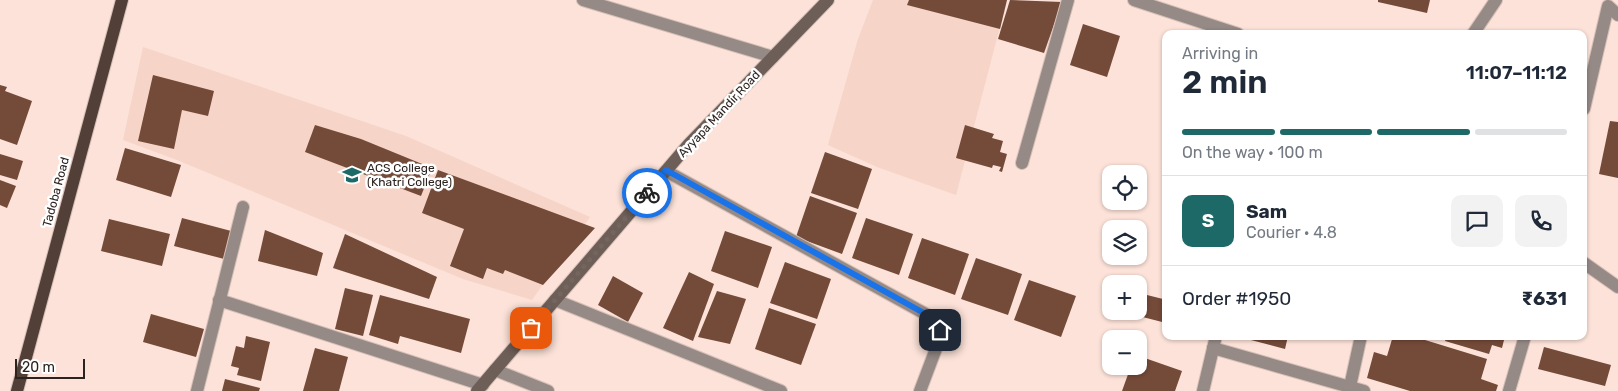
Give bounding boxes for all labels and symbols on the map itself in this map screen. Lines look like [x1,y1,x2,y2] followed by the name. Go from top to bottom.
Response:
[675,68,763,160] street label: Ayyapa Mandir Road
[40,156,72,228] street label: Tadoba Road
[367,161,452,189] place label: ACS College (Khatri College)
[341,164,363,186] school or university icon: ACS College (Khatri College)
[622,168,672,218] courier
[510,307,552,349] pin
[919,309,961,351] pin
[15,356,85,379] scale bar

